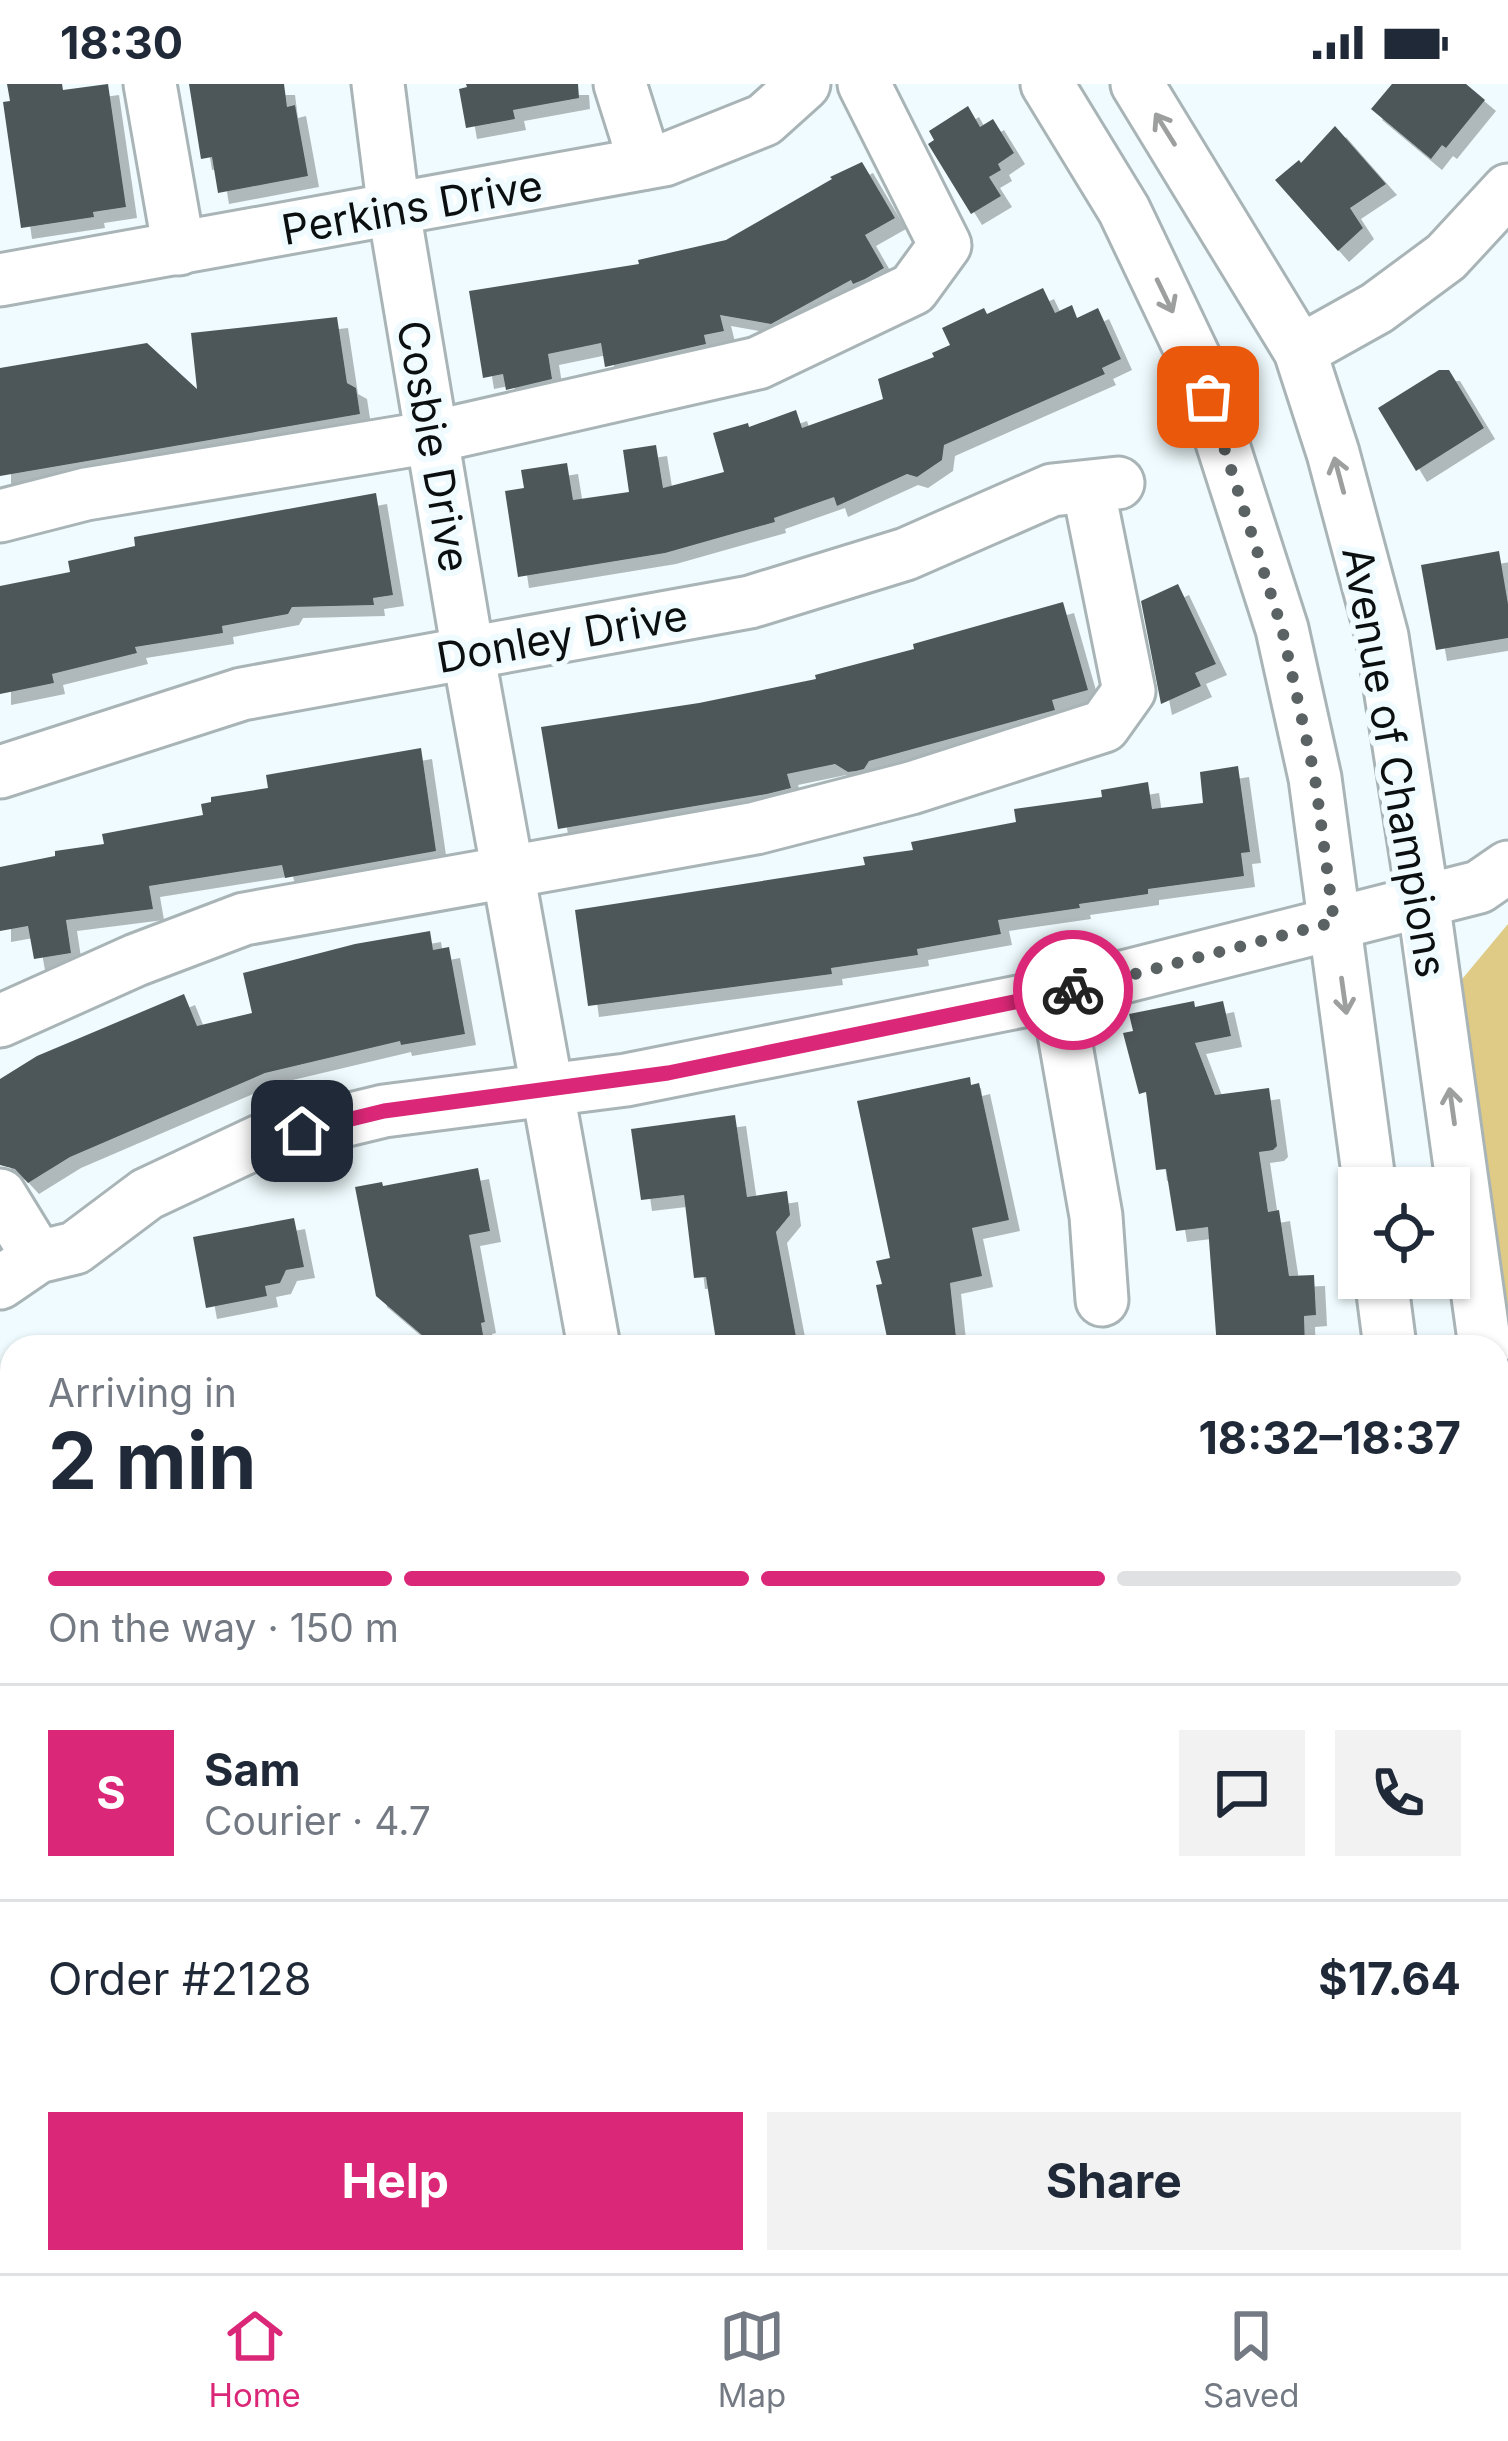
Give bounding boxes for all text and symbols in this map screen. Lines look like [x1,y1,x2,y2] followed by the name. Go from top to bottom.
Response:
[60,15,183,70] text: 18:30
[1153,113,1177,147] one-way arrow
[278,159,546,255] street label: Perkins Drive
[1155,277,1177,313] one-way arrow
[387,316,481,576] street label: Cosbie Drive
[1157,346,1259,448] pin
[1175,364,1241,430] icon: bag
[1327,457,1349,495] one-way arrow
[1332,543,1458,981] street label: Avenue of Champions
[433,589,691,683] street label: Donley Drive
[1013,930,1133,1050] courier
[1040,957,1106,1023] icon: bike
[1334,976,1356,1015] one-way arrow
[251,1080,353,1182] pin
[1440,1087,1463,1126] one-way arrow
[269,1098,335,1164] icon: home
[1338,1167,1470,1299] map controls
[1338,1167,1470,1299] button: locate
[48,1369,237,1416] text: Arriving in
[1198,1410,1461,1465] text: 18:32–18:37
[48,1413,256,1508] text: 2 min
[48,1604,399,1651] text: On the way · 150 m
[1179,1730,1305,1856] button: chat
[1335,1730,1461,1856] button: phone
[204,1742,301,1797] text: Sam
[96,1765,126,1820] text: S
[204,1797,431,1844] text: Courier · 4.7
[48,1951,312,2006] text: Order #2128
[1318,1951,1461,2006] text: $17.64
[48,2112,743,2250] button: Help
[767,2112,1461,2250] button: Share
[208,2303,301,2415] tab: Home
[718,2303,786,2415] tab: Map
[1203,2303,1300,2415] tab: Saved

